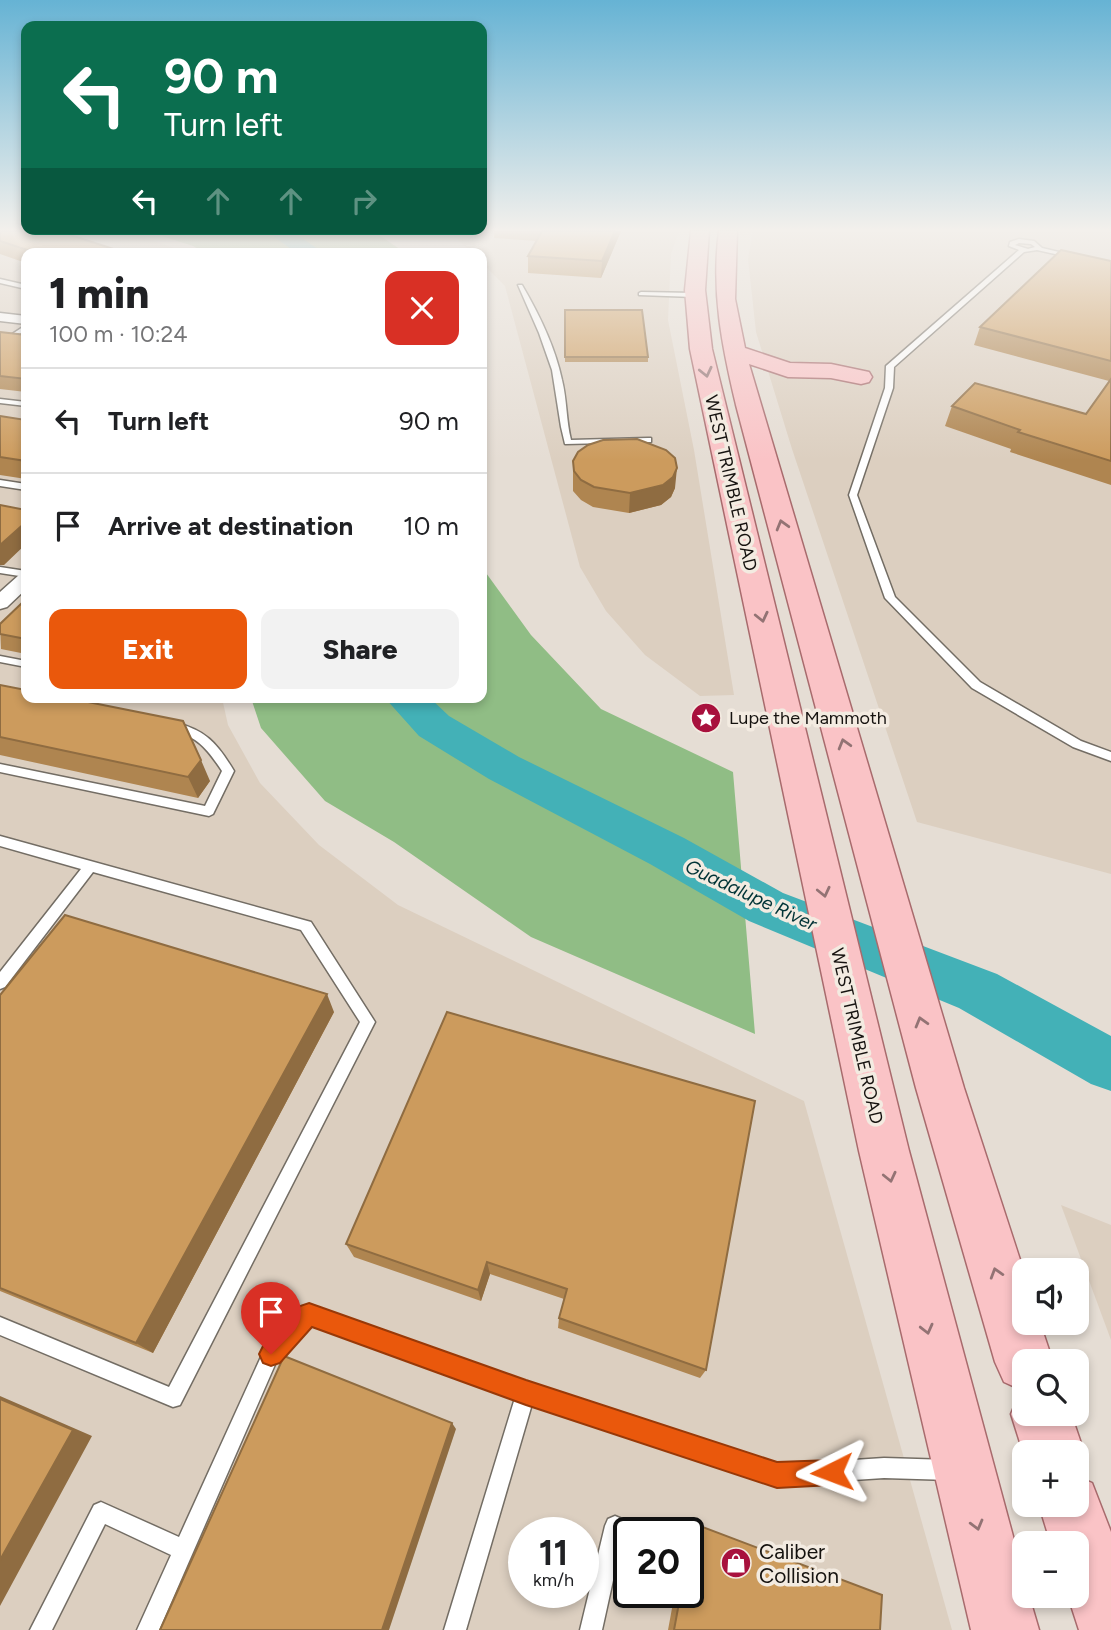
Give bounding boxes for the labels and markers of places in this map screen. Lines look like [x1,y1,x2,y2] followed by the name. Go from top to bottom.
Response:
[689,701,723,735] place icon: Lupe the Mammoth
[729,707,887,729] place label: Lupe the Mammoth
[241,1282,301,1354] pin
[759,1539,839,1588] place label: Caliber Collision
[719,1546,753,1580] shop icon: Caliber Collision

